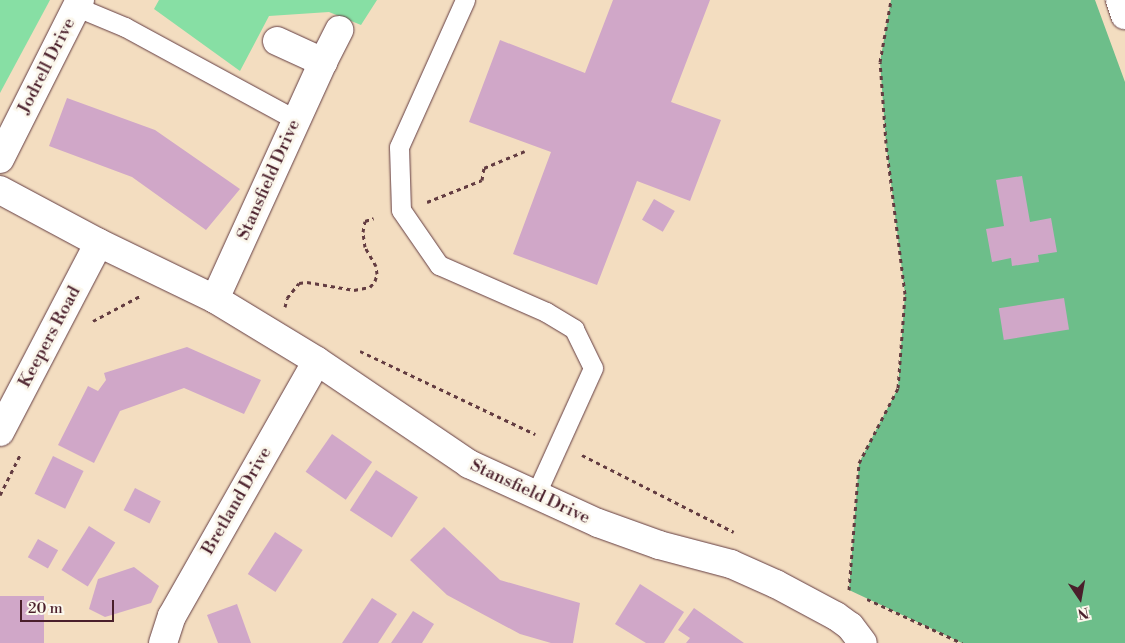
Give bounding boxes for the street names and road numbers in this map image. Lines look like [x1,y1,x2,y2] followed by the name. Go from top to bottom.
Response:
[14,14,80,118] street label: Jodrell Drive
[233,116,305,244] street label: Stansfield Drive
[14,283,86,391] street label: Keepers Road
[197,443,277,559] street label: Bretland Drive
[467,455,593,529] street label: Stansfield Drive

